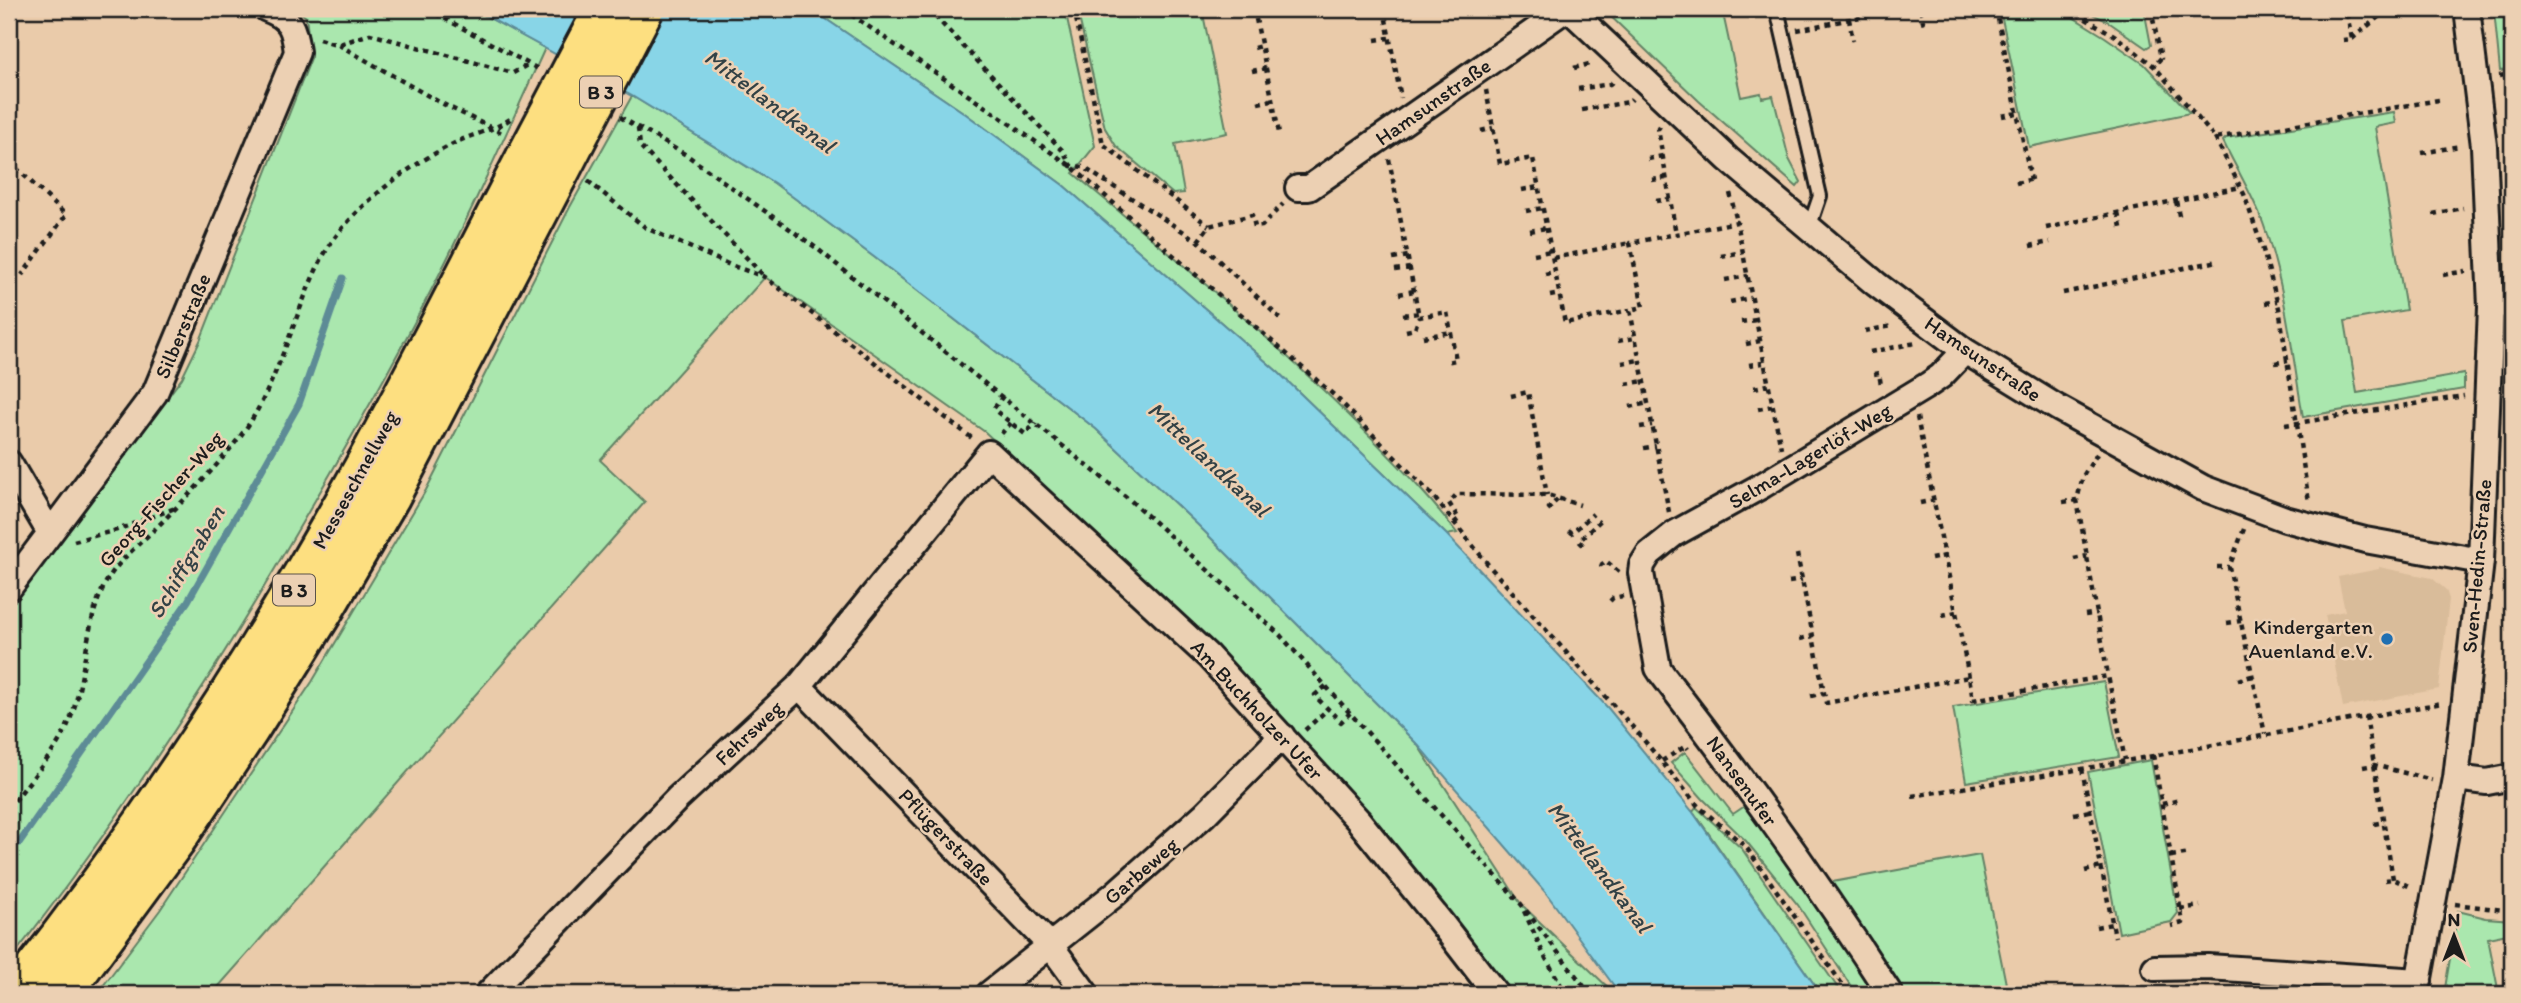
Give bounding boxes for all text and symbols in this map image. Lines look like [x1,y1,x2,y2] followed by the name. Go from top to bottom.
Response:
[699,43,842,160] water label: Mittellandkanal
[1370,53,1495,151] street label: Hamsunstraße
[580,76,622,108] road number: B 3
[149,270,216,382] street label: Silberstraße
[1920,310,2046,407] street label: Hamsunstraße
[1142,395,1277,524] water label: Mittellandkanal
[1724,397,1896,514] street label: Selma-Lagerlöf-Weg
[306,406,403,553] street label: Messeschnellweg
[93,425,228,572] street label: Georg-Fischer-Weg
[2456,478,2497,654] street label: Sven-Hedin-Straße
[141,500,231,623] water label: Schiffgraben
[273,575,315,606] road number: B 3
[2249,614,2373,663] place label: Kindergarten Auenland e.V.
[2379,631,2395,647] marker: Kindergarten Auenland e.V.
[1186,634,1329,785] street label: Am Buchholzer Ufer
[710,695,788,770] street label: Fehrsweg
[1701,731,1784,831] street label: Nansenufer
[894,783,999,890] street label: Pflügerstraße
[1542,796,1659,939] water label: Mittellandkanal
[1099,832,1183,910] street label: Garbeweg
[2420,902,2490,972] north arrow
[2448,908,2460,931] text: N

